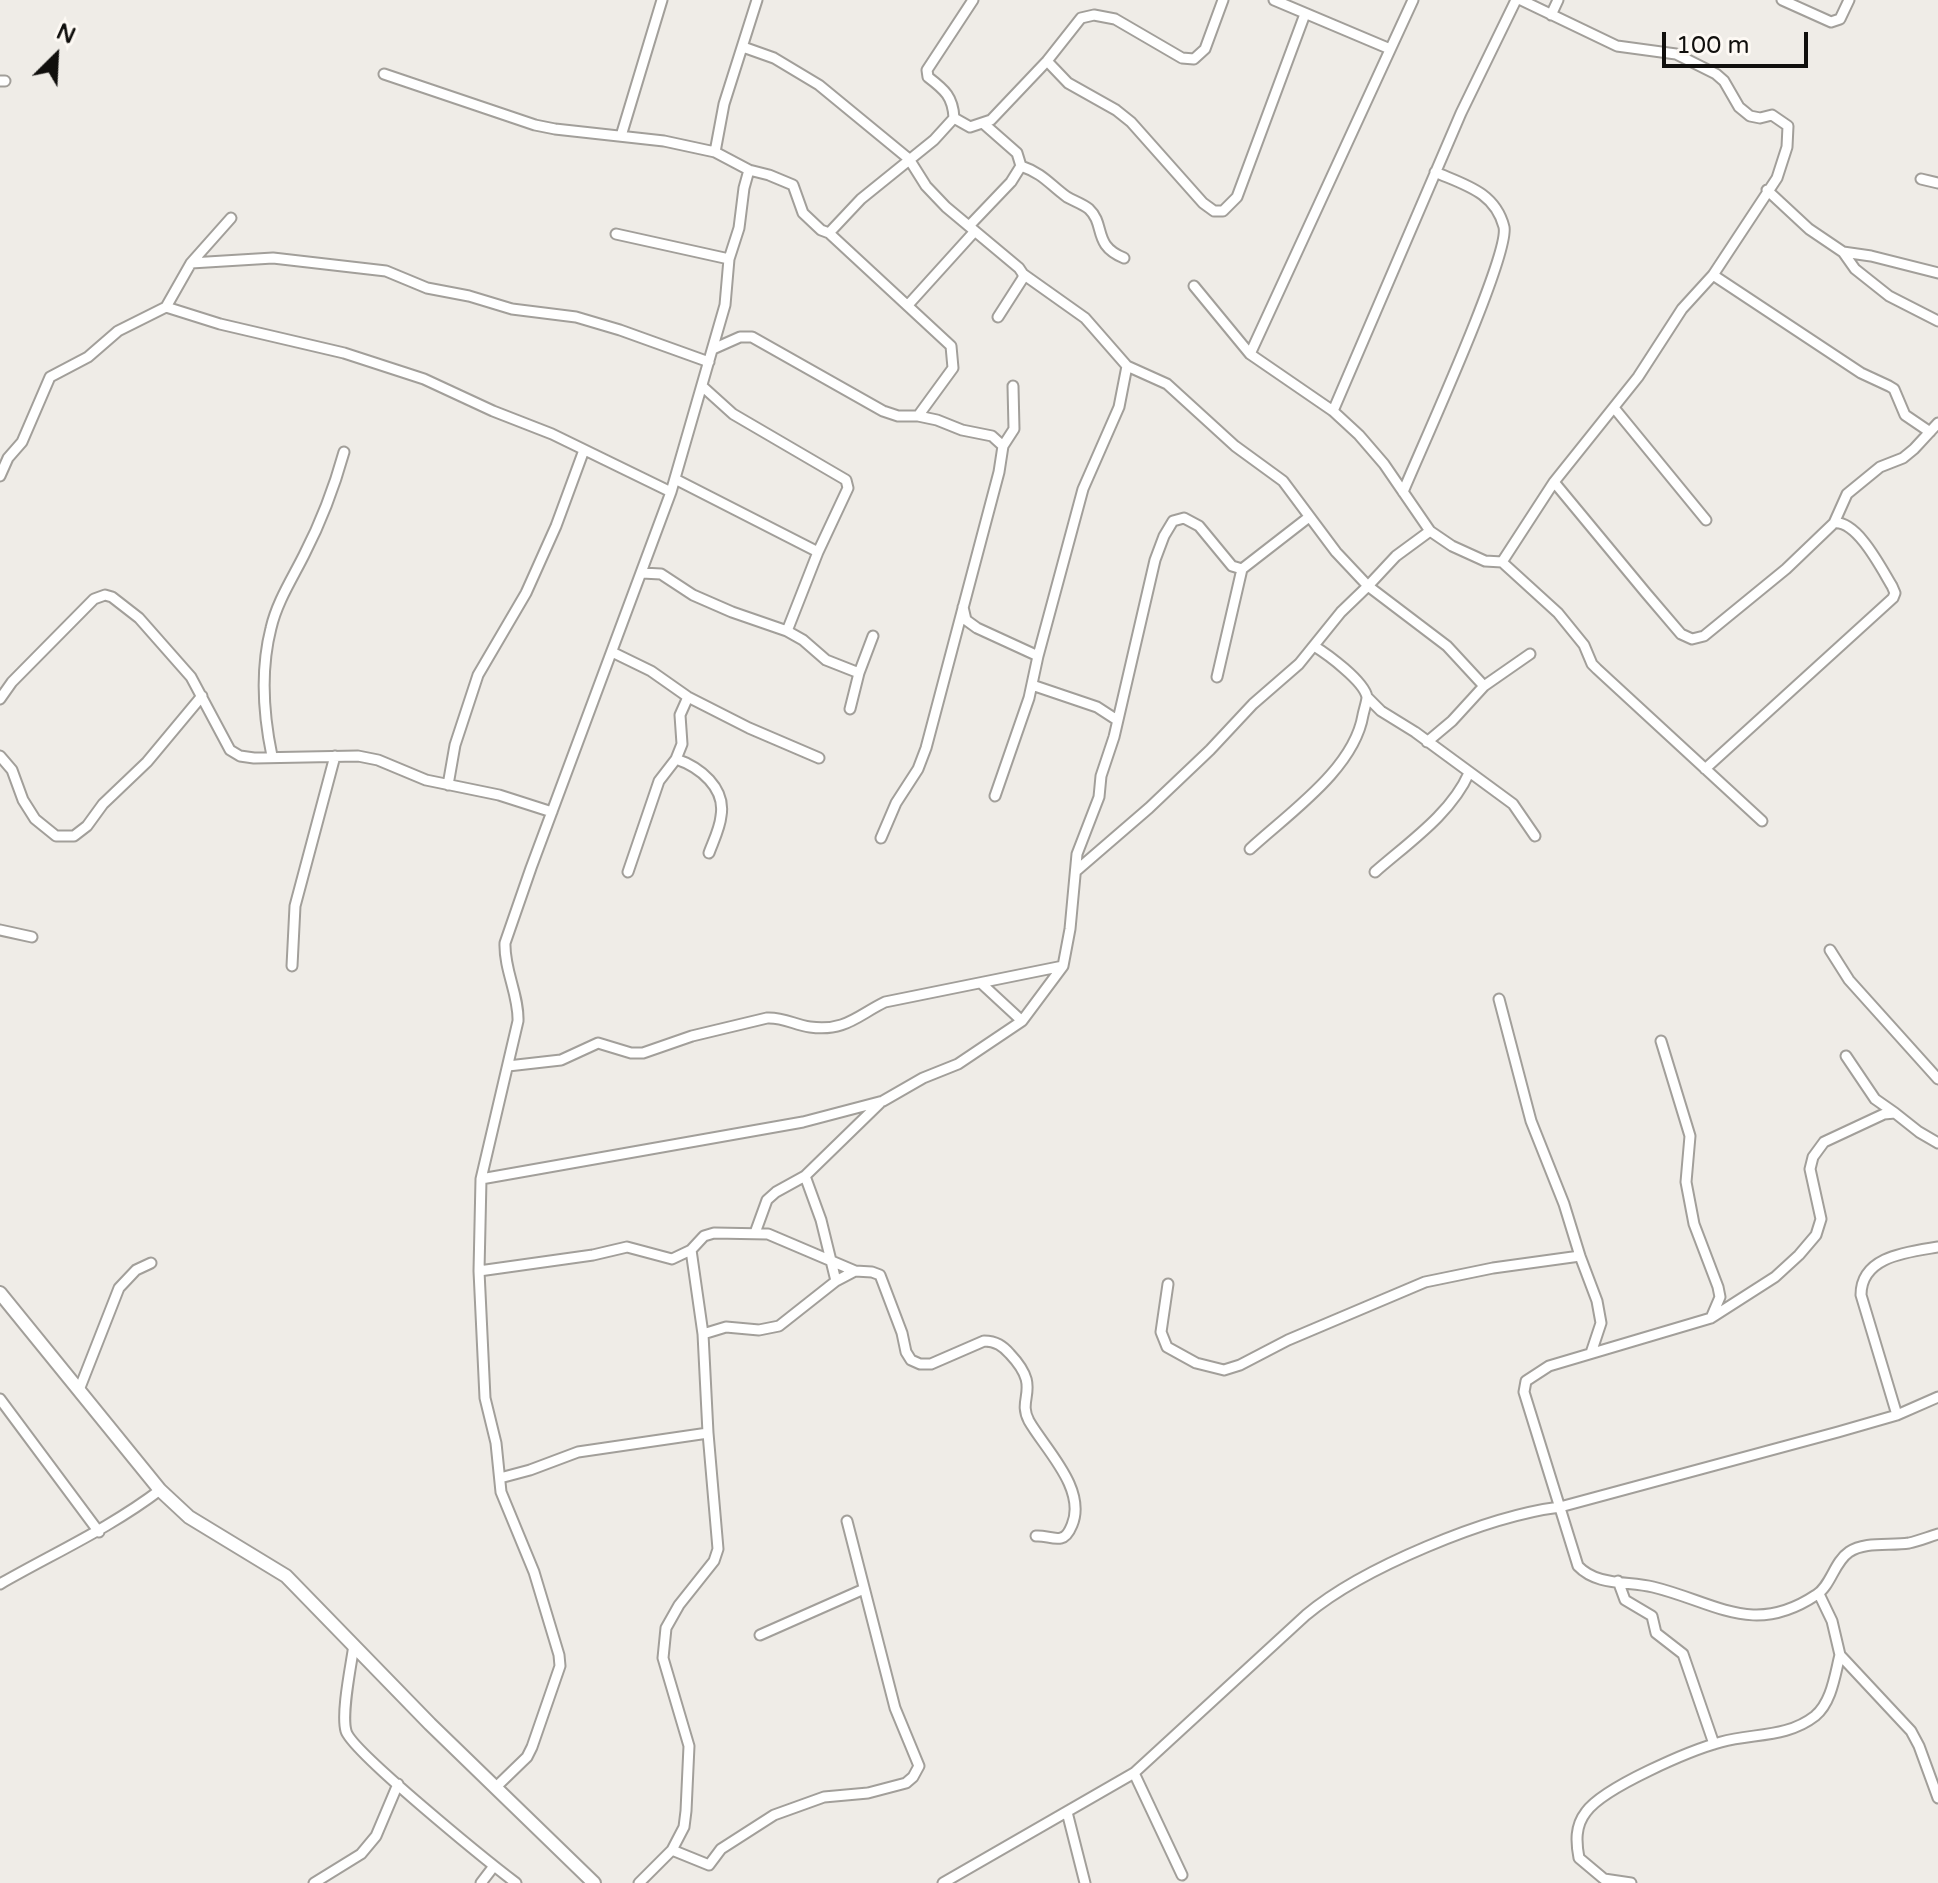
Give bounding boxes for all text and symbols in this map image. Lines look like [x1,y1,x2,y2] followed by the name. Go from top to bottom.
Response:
[16,16,96,96] north arrow
[1666,16,1812,66] scale bar
[52,19,79,50] text: N
[1676,31,1750,60] text: 100 m

